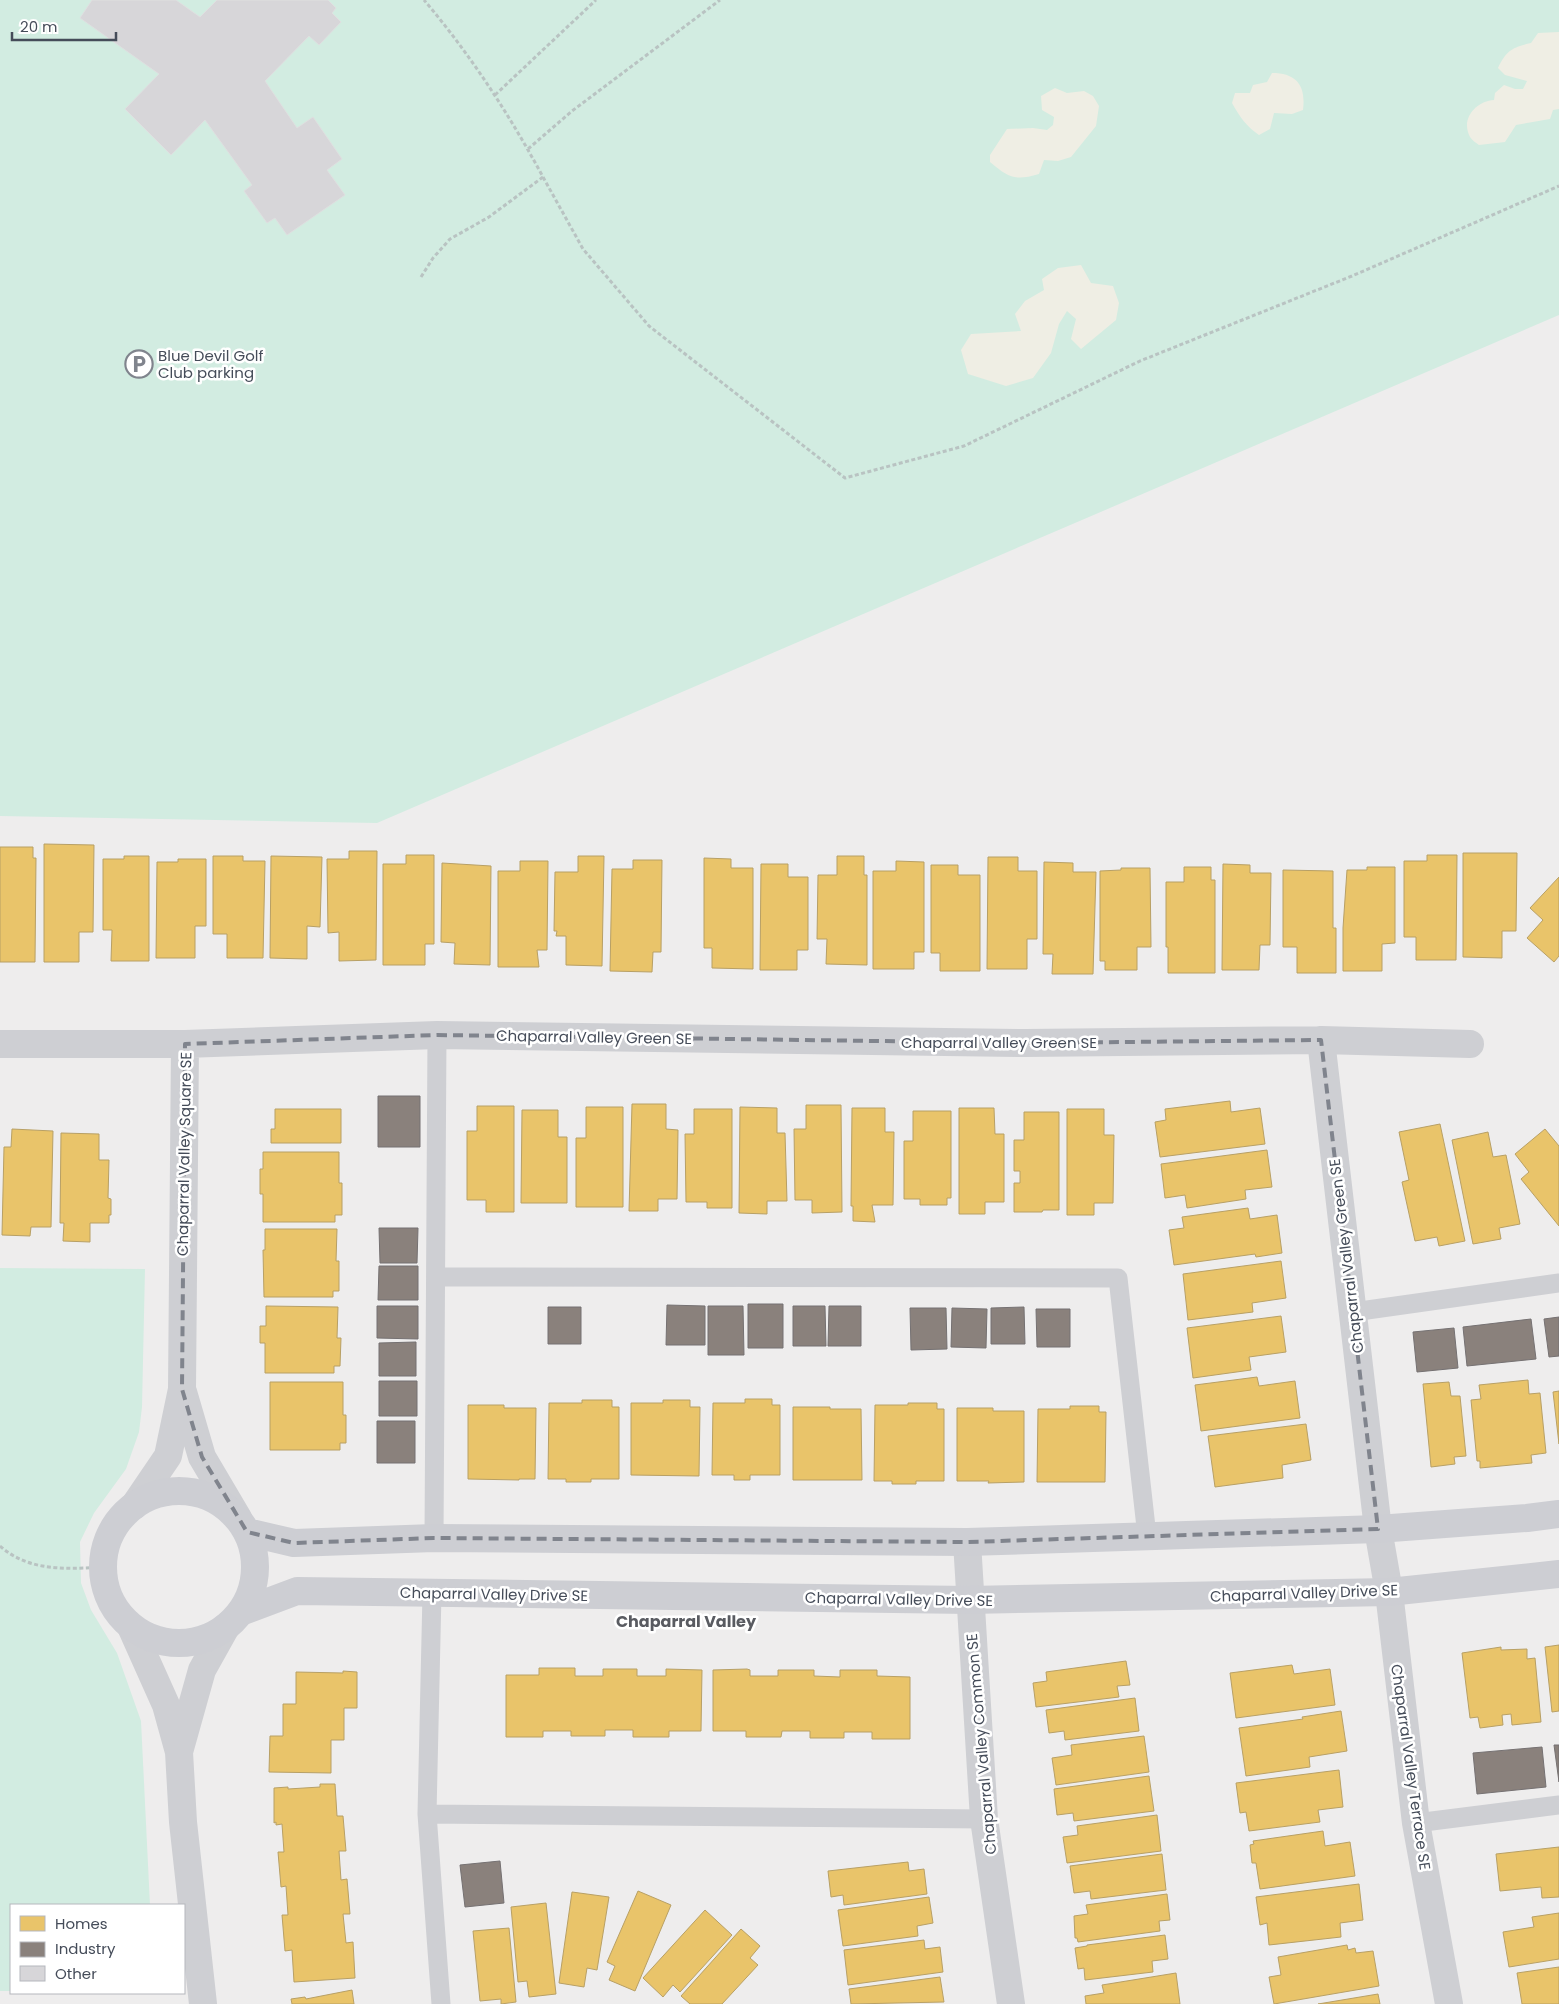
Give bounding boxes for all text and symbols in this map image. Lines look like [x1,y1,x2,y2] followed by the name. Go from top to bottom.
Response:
[12,10,116,42] scale bar
[20,16,58,37] text: 20 m
[158,345,263,383] place label: Blue Devil Golf Club parking
[124,349,154,379] parking icon: Blue Devil Golf Club parking
[496,1025,692,1049] street label: Chaparral Valley Green SE
[901,1032,1097,1053] street label: Chaparral Valley Green SE
[172,1052,196,1256] street label: Chaparral Valley Square SE
[1324,1157,1368,1355] street label: Chaparral Valley Green SE
[1210,1579,1398,1607] street label: Chaparral Valley Drive SE
[400,1582,588,1606] street label: Chaparral Valley Drive SE
[805,1587,993,1611] street label: Chaparral Valley Drive SE
[616,1610,757,1633] district label: Chaparral Valley
[961,1633,1001,1855] street label: Chaparral Valley Common SE
[1386,1663,1436,1871] street label: Chaparral Valley Terrace SE
[10,1904,185,1994] legend
[55,1913,108,1934] text: Homes
[55,1938,116,1959] text: Industry
[55,1963,97,1984] text: Other

